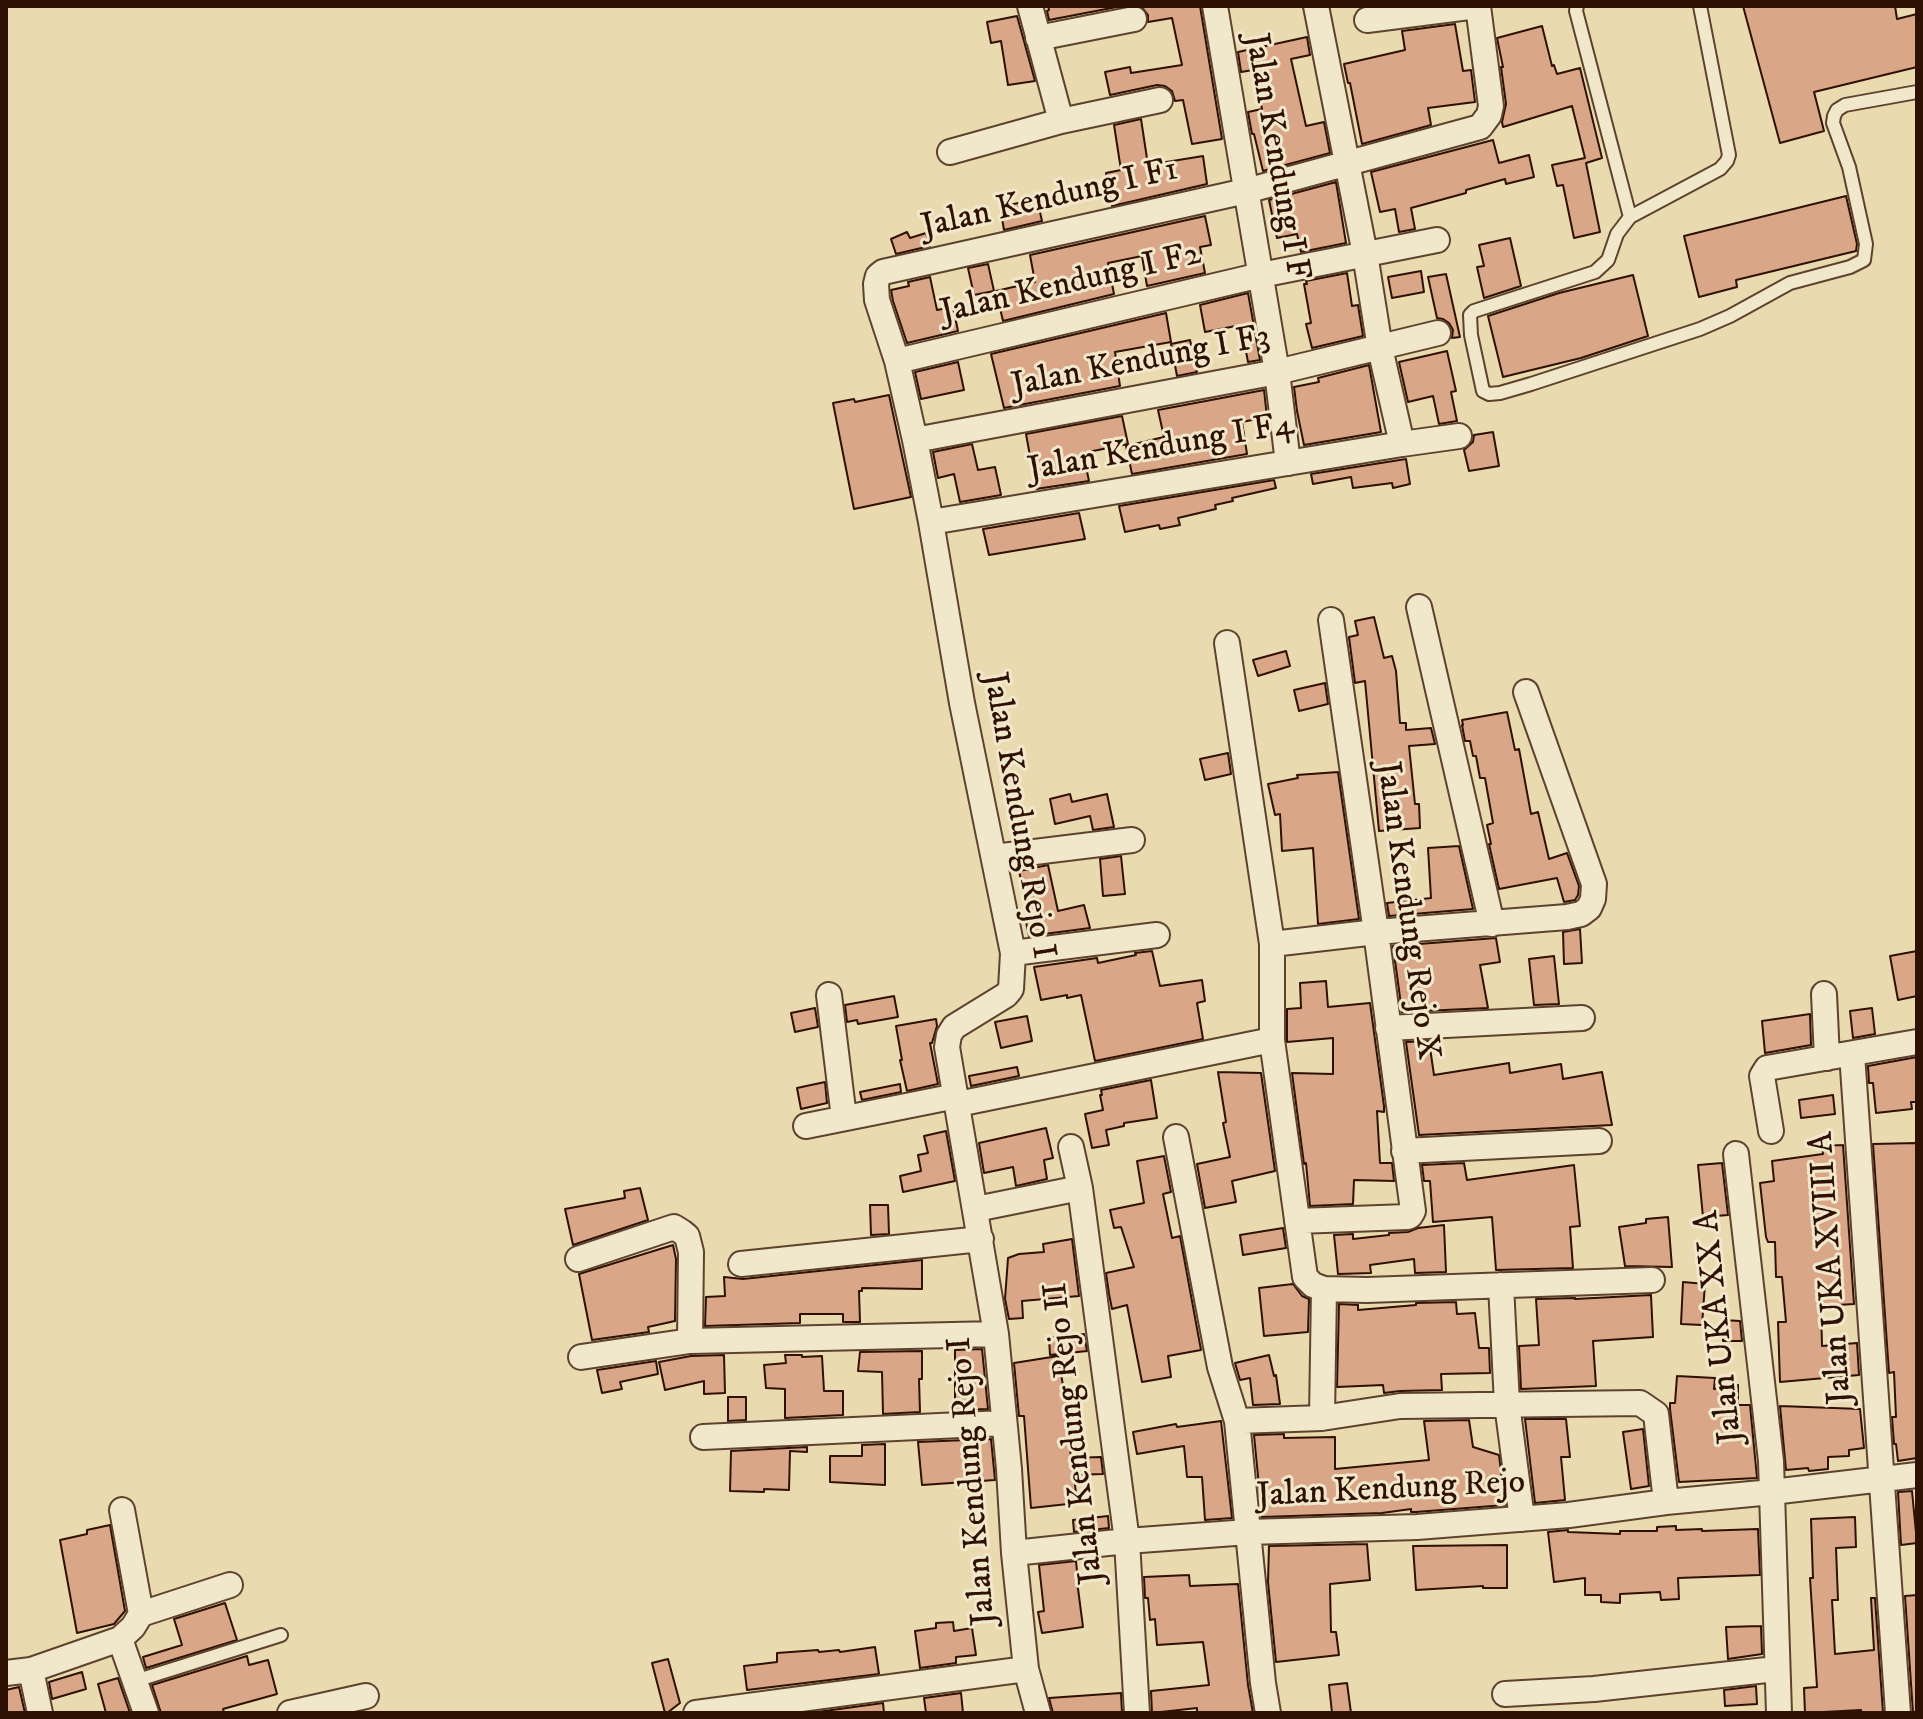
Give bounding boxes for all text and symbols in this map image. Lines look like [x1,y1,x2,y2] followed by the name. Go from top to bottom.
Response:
[1233,31,1317,283] street label: Jalan Kendung I F
[918,151,1182,249] street label: Jalan Kendung I F1
[937,235,1205,335] street label: Jalan Kendung I F2
[1008,318,1274,408] street label: Jalan Kendung I F3
[1025,406,1297,492] street label: Jalan Kendung I F4
[972,670,1062,962] street label: Jalan Kendung Rejo I
[1365,759,1447,1063] street label: Jalan Kendung Rejo X
[1803,1130,1863,1406] street label: Jalan UKA XVIII A
[1688,1208,1754,1446] street label: Jalan UKA XX A
[1037,1280,1115,1586] street label: Jalan Kendung Rejo II
[941,1335,1007,1627] street label: Jalan Kendung Rejo I
[1256,1464,1526,1518] street label: Jalan Kendung Rejo

